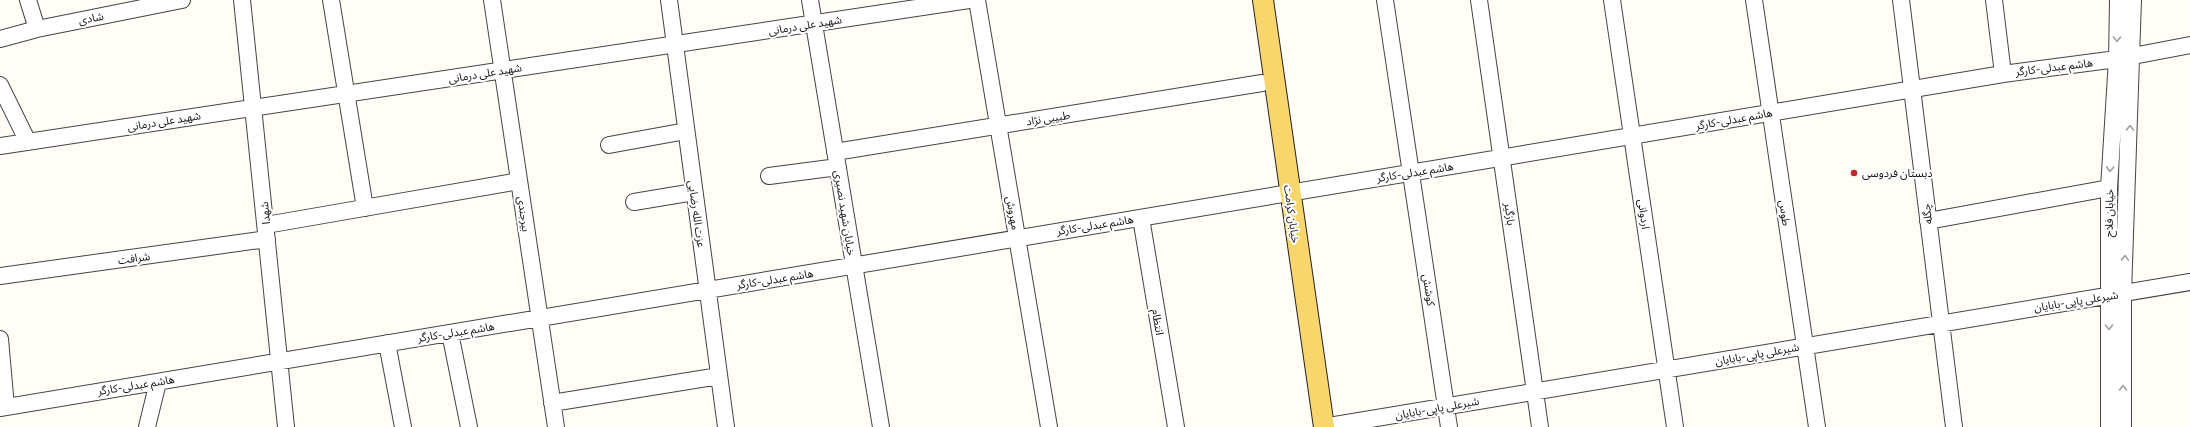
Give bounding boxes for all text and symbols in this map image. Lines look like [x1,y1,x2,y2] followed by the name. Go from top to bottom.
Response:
[77,10,105,27] street label: شادی
[767,13,843,38] street label: شهید علی درمانی
[2113,36,2121,42] one-way arrow
[2014,56,2094,81] street label: هاشم عبدلی-کارگر
[447,61,523,86] street label: شهید علی درمانی
[1694,106,1774,135] street label: هاشم عبدلی-کارگر
[126,109,202,134] street label: شهید علی درمانی
[1025,109,1071,128] street label: طبیبی نژاد
[2126,125,2134,131] one-way arrow
[1375,160,1455,187] street label: هاشم عبدلی-کارگر
[2106,166,2115,172] one-way arrow
[1862,167,1932,180] place label: دبستان فردوسی
[1849,168,1859,178] marker: دبستان فردوسی
[831,169,858,257] street label: خیابان شهید نصیری
[685,180,708,249] street label: عزت الله رضایی
[1281,184,1302,245] street label: خیابان کرامت
[2103,188,2117,237] street label: خیابان فلاح
[1003,195,1022,231] street label: مهروش
[515,196,532,233] street label: بیرجندی
[1635,198,1652,230] street label: اردوانی
[1776,199,1793,227] street label: طوس
[258,201,273,225] street label: شهدا
[1501,201,1518,226] street label: بازگیر
[1920,202,1936,225] street label: چگله
[1055,213,1135,240] street label: هاشم عبدلی-کارگر
[117,250,151,267] street label: شرافت
[2120,255,2129,261] one-way arrow
[735,267,815,294] street label: هاشم عبدلی-کارگر
[1420,273,1438,308] street label: کوشش
[2033,288,2120,316] street label: شیرعلی پاپی-بابایان
[1148,308,1166,336] street label: انتظام
[416,320,496,347] street label: هاشم عبدلی-کارگر
[2105,324,2113,330] one-way arrow
[1714,341,1801,369] street label: شیرعلی پاپی-بابایان
[96,373,176,400] street label: هاشم عبدلی-کارگر
[2119,385,2127,391] one-way arrow
[1394,395,1481,423] street label: شیرعلی پاپی-بابایان

